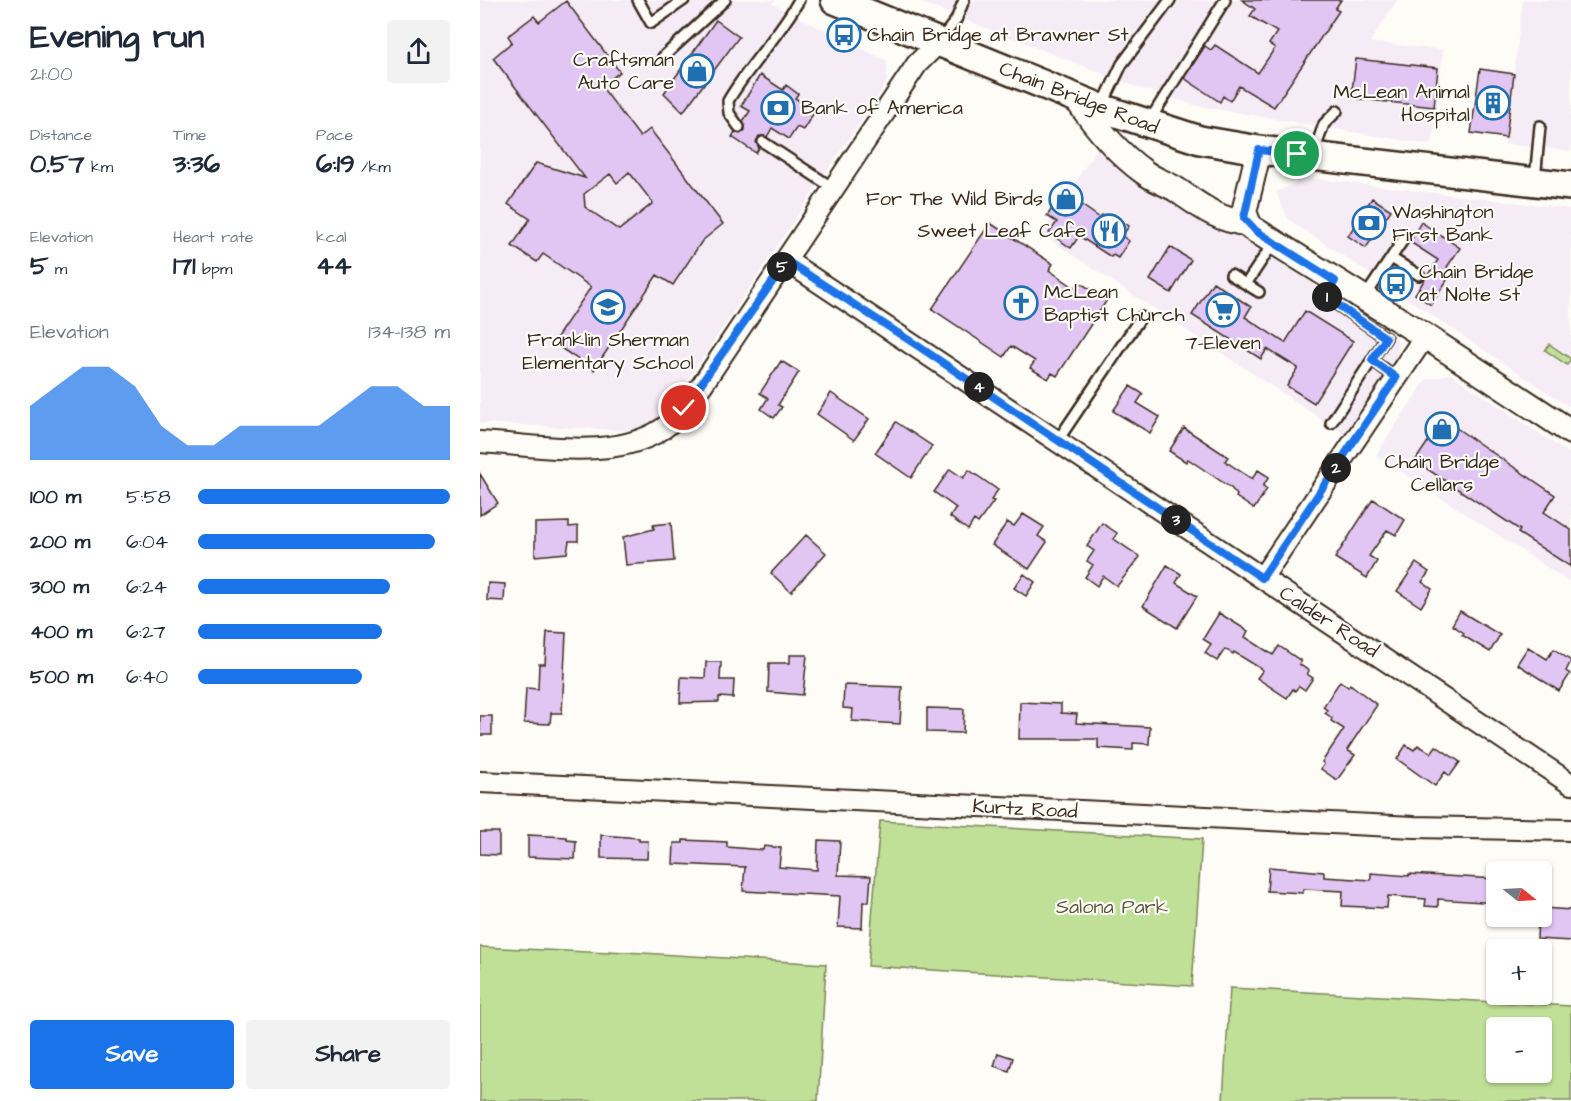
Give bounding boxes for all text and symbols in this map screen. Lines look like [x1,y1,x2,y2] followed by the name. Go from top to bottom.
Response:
[30,14,204,60] text: Evening run
[826,17,862,53] bus stop icon: Chain Bridge at Brawner St
[387,20,450,83] button: share
[867,21,1129,50] place label: Chain Bridge at Brawner St
[573,46,674,97] place label: Craftsman Auto Care
[679,53,715,89] shop icon: Craftsman Auto Care
[995,55,1163,142] street label: Chain Bridge Road
[30,60,73,88] text: 21:00
[1333,78,1470,129] place label: McLean Animal Hospital
[1475,85,1511,121] building icon: McLean Animal Hospital
[760,90,796,126] bank icon: Bank of America
[801,94,963,122] place label: Bank of America
[30,124,92,146] text: Distance
[173,124,207,146] text: Time
[316,124,353,146] text: Pace
[1271,128,1322,179] pin
[1280,137,1313,170] icon: arrive
[30,146,84,182] text: 0.57
[173,146,220,182] text: 3:36
[316,146,355,182] text: 6:19
[84,156,113,178] text: km
[355,156,391,178] text: /km
[1048,181,1084,217] shop icon: For The Wild Birds
[866,185,1043,213] place label: For The Wild Birds
[1392,198,1494,249] place label: Washington First Bank
[1351,205,1387,241] bank icon: Washington First Bank
[1091,213,1127,249] restaurant icon: Sweet Leaf Cafe
[917,217,1086,245] place label: Sweet Leaf Cafe
[30,226,93,248] text: Elevation
[173,226,253,248] text: Heart rate
[316,226,347,248] text: kcal
[30,248,48,284] text: 5
[173,248,196,284] text: 171
[316,248,351,284] text: 44
[767,252,797,282] pin: 5
[776,256,788,278] text: 5
[48,258,67,280] text: m
[196,258,232,280] text: bpm
[1419,258,1534,309] place label: Chain Bridge at Nolte St
[1378,266,1414,302] bus stop icon: Chain Bridge at Nolte St
[1044,278,1185,329] place label: McLean Baptist Church
[1312,282,1342,312] pin: 1
[1003,285,1039,321] church icon: McLean Baptist Church
[1326,286,1328,308] text: 1
[590,289,626,325] school or university icon: Franklin Sherman Elementary School
[1205,292,1241,328] supermarket icon: 7-Eleven
[30,318,109,346] text: Elevation
[368,318,450,346] text: 134–138 m
[522,326,694,378] place label: Franklin Sherman Elementary School
[1185,329,1261,357] place label: 7-Eleven
[964,372,994,402] pin: 4
[974,376,984,398] text: 4
[658,382,709,433] pin
[667,391,700,424] icon: check
[1424,411,1460,447] shop icon: Chain Bridge Cellars
[1385,448,1500,499] place label: Chain Bridge Cellars
[1321,453,1351,483] pin: 2
[1331,457,1341,479] text: 2
[30,483,81,511] text: 100 m
[126,483,171,511] text: 5:58
[1161,505,1191,535] pin: 3
[1172,509,1180,531] text: 3
[30,528,90,556] text: 200 m
[126,528,168,556] text: 6:04
[30,573,89,601] text: 300 m
[126,573,167,601] text: 6:24
[1274,579,1384,665] street label: Calder Road
[30,618,92,646] text: 400 m
[126,618,166,646] text: 6:27
[30,663,93,691] text: 500 m
[126,663,168,691] text: 6:40
[972,792,1078,826] street label: Kurtz Road
[1486,861,1552,927] north arrow
[1486,861,1552,1083] map controls
[1056,893,1168,921] park label: Salona Park
[1486,939,1552,1005] button: +
[1486,1017,1552,1083] button: −
[30,1020,234,1089] button: Save
[246,1020,450,1089] button: Share

